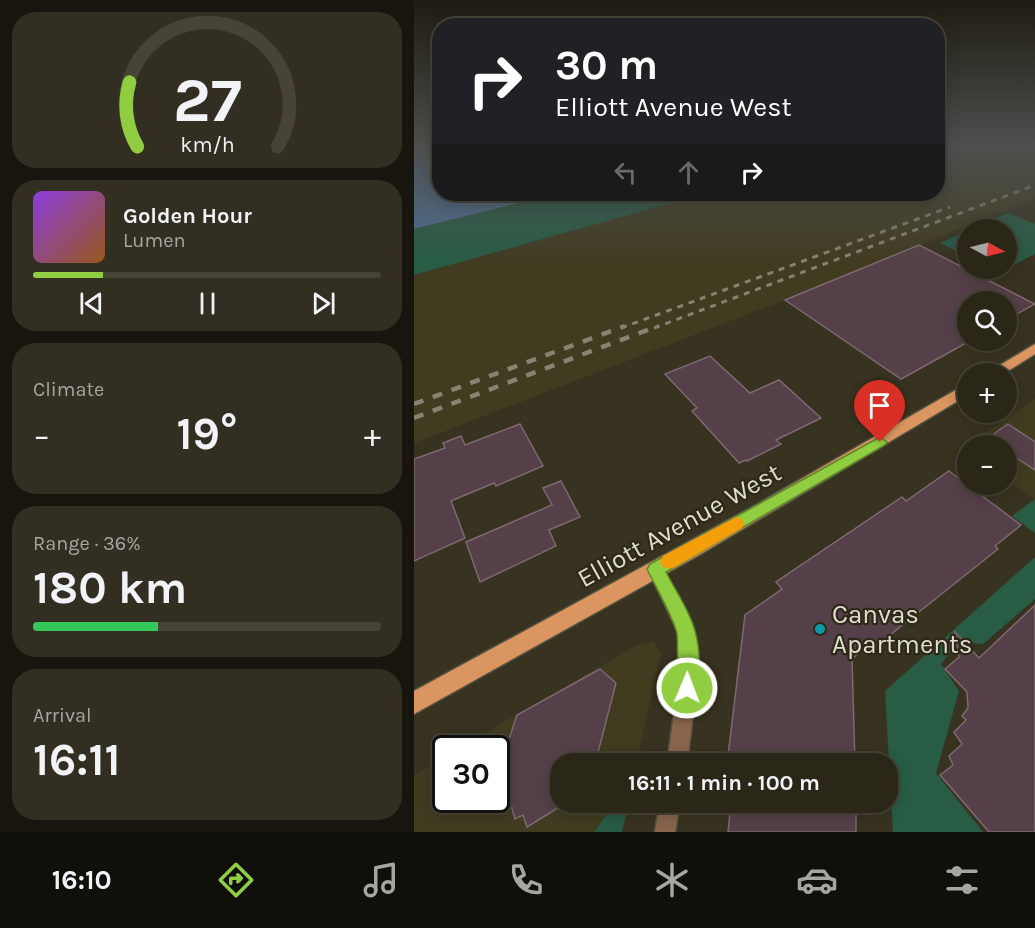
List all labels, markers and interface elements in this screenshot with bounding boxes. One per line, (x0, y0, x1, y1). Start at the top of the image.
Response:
text: 30 m (555, 40, 658, 90)
icon: right (456, 42, 534, 120)
text: 27 (173, 64, 241, 137)
text: Elliott Avenue West (555, 91, 792, 123)
text: km/h (180, 132, 234, 157)
icon: left (609, 156, 642, 189)
icon: ahead (672, 156, 705, 189)
icon: right (735, 156, 768, 189)
text: Golden Hour (123, 203, 252, 229)
north arrow (957, 219, 1017, 279)
map controls (957, 219, 1017, 495)
text: Lumen (123, 229, 186, 252)
icon: previous (75, 287, 108, 320)
icon: pause (191, 287, 224, 320)
icon: next (307, 287, 340, 320)
button: search (957, 291, 1017, 351)
button: + (957, 363, 1017, 423)
text: Climate (33, 378, 104, 401)
pin (854, 380, 905, 442)
icon: arrive (863, 389, 896, 422)
text: 19° (177, 408, 237, 460)
text: − (33, 416, 50, 454)
text: + (364, 416, 381, 454)
button: − (957, 435, 1017, 495)
street label: Elliott Avenue West (572, 457, 787, 594)
text: Range · 36% (33, 532, 141, 555)
text: 180 km (33, 562, 187, 614)
place label: Canvas Apartments (832, 599, 972, 660)
marker: Canvas Apartments (813, 622, 827, 636)
position arrow (655, 656, 719, 720)
text: Arrival (33, 704, 92, 727)
text: 16:11 (33, 734, 121, 786)
speed limit sign: 30 (432, 735, 510, 813)
text: 16:11 · 1 min · 100 m (628, 770, 820, 796)
icon: directions (215, 859, 257, 901)
icon: music (360, 859, 402, 901)
icon: phone (505, 859, 547, 901)
icon: climate (651, 859, 693, 901)
icon: car (796, 859, 838, 901)
icon: filters (941, 859, 983, 901)
text: 16:10 (52, 864, 112, 896)

